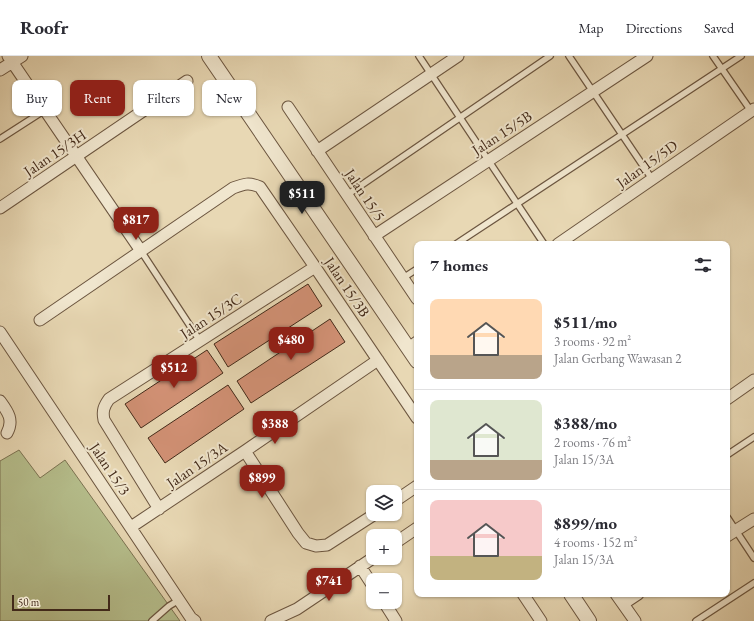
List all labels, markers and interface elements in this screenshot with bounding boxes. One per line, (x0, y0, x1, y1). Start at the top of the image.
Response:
text: Roofr (20, 15, 68, 40)
text: Map (578, 19, 604, 37)
text: Directions (626, 19, 682, 37)
text: Saved (704, 19, 734, 37)
chip: Buy (12, 80, 62, 116)
chip: Rent (70, 80, 125, 116)
chip: Filters (133, 80, 194, 116)
chip: New (202, 80, 256, 116)
street label: Jalan 15/5B (466, 106, 536, 160)
street label: Jalan 15/3H (18, 125, 90, 182)
street label: Jalan 15/5D (611, 136, 681, 193)
street label: Jalan 15/5 (340, 163, 390, 225)
pin: $511 (278, 181, 326, 215)
text: $511 (289, 185, 315, 202)
pin: $817 (112, 207, 160, 241)
text: $817 (123, 211, 149, 228)
street label: Jalan 15/3B (319, 252, 374, 320)
text: 7 homes (430, 254, 488, 276)
icon: filters (692, 254, 714, 276)
street label: Jalan 15/3C (175, 289, 245, 344)
text: $511/mo (554, 311, 617, 333)
icon: home (462, 315, 510, 363)
pin: $480 (267, 327, 315, 361)
text: $480 (278, 331, 304, 348)
text: 3 rooms · 92 m² (554, 333, 631, 350)
text: Jalan Gerbang Wawasan 2 (554, 350, 682, 367)
pin: $512 (150, 355, 198, 389)
text: $512 (161, 359, 187, 376)
pin: $388 (251, 411, 299, 445)
text: $388/mo (554, 412, 617, 434)
text: $388 (262, 415, 288, 432)
icon: home (462, 416, 510, 464)
text: 2 rooms · 76 m² (554, 434, 631, 451)
street label: Jalan 15/3 (85, 437, 135, 499)
street label: Jalan 15/3A (161, 437, 231, 493)
text: Jalan 15/3A (554, 451, 614, 468)
pin: $899 (238, 465, 286, 499)
text: $899 (249, 469, 275, 486)
map controls (366, 485, 402, 609)
button: layers (366, 485, 402, 521)
text: $899/mo (554, 512, 617, 534)
icon: home (462, 516, 510, 564)
button: + (366, 529, 402, 565)
text: 4 rooms · 152 m² (554, 534, 638, 551)
text: Jalan 15/3A (554, 551, 614, 568)
pin: $741 (305, 568, 353, 602)
text: $741 (316, 572, 342, 589)
button: − (366, 573, 402, 609)
scale bar (12, 593, 110, 612)
text: 50 m (18, 595, 39, 609)

